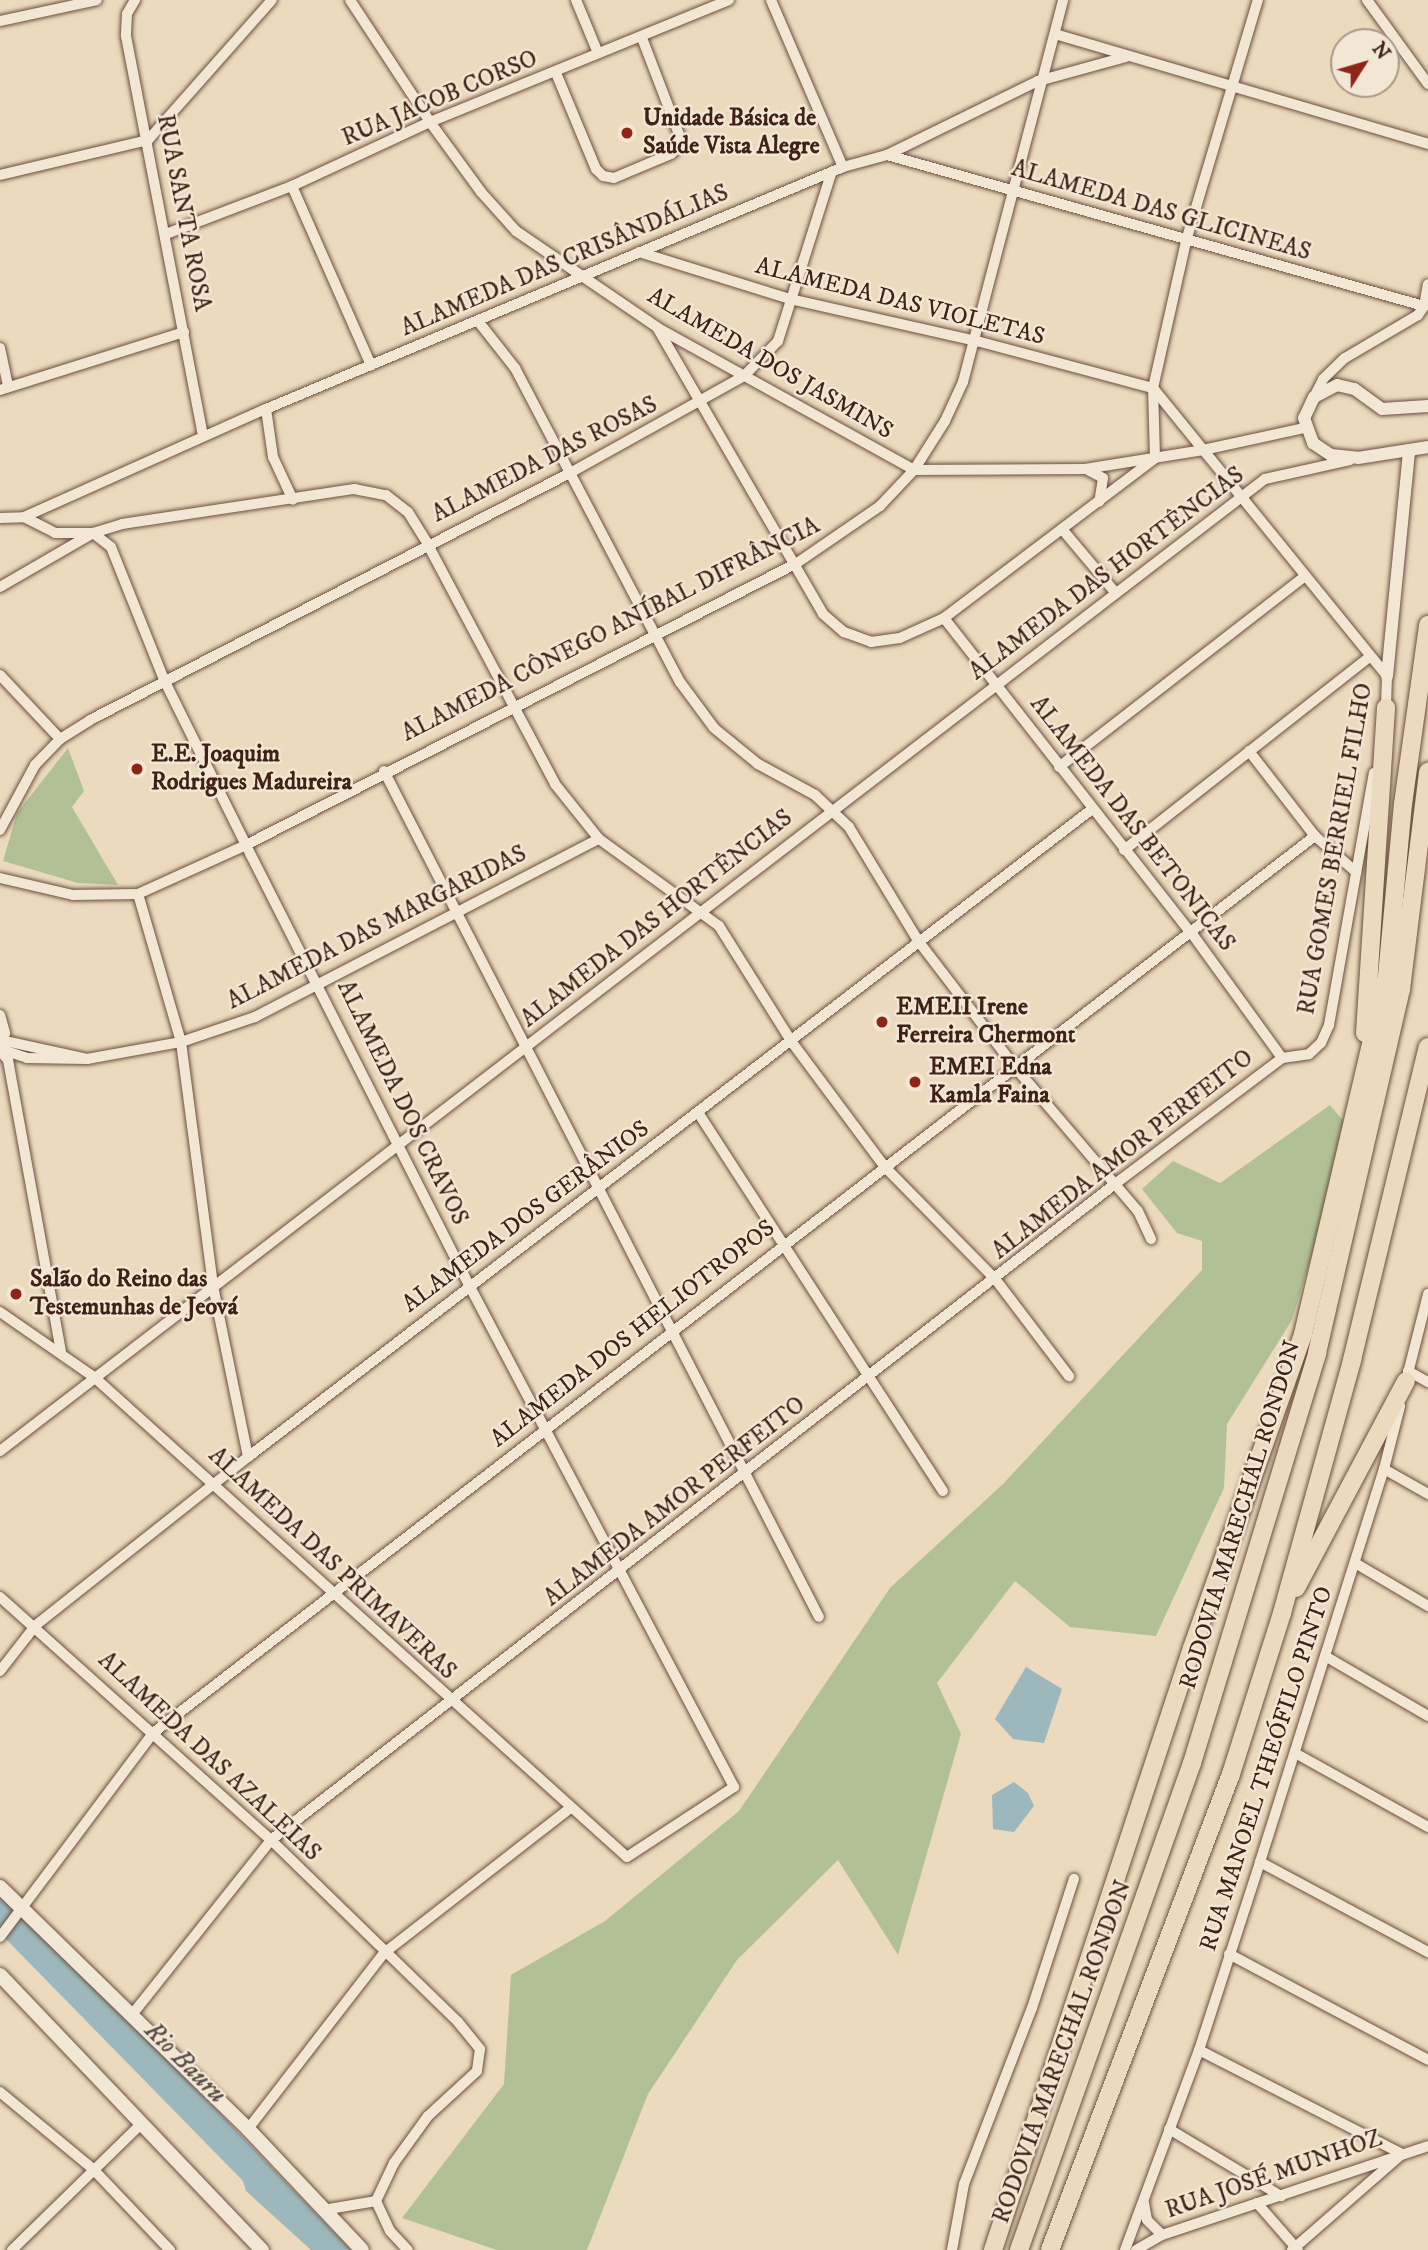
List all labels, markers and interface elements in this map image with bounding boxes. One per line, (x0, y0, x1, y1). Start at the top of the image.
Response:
north arrow (1330, 28, 1400, 98)
text: N (1367, 38, 1394, 64)
street label: RUA JACOB CORSO (338, 45, 542, 153)
place label: Unidade Básica de Saúde Vista Alegre (643, 105, 820, 161)
street label: RUA SANTA ROSA (150, 112, 216, 314)
marker: Unidade Básica de Saúde Vista Alegre (617, 123, 637, 143)
street label: ALAMEDA DAS GLICINEAS (1008, 154, 1314, 268)
street label: ALAMEDA DAS CRISÂNDÁLIAS (397, 179, 733, 343)
street label: ALAMEDA DAS VIOLETAS (752, 252, 1048, 352)
street label: ALAMEDA DOS JASMINS (642, 282, 898, 446)
street label: ALAMEDA DAS ROSAS (427, 391, 663, 529)
street label: ALAMEDA DAS HORTÊNCIAS (964, 461, 1250, 687)
street label: ALAMEDA CÔNEGO ANÍBAL DIFRÂNCIA (397, 512, 825, 748)
street label: RUA GOMES BERRIEL FILHO (1293, 681, 1379, 1017)
street label: ALAMEDA DAS BETONICAS (1023, 691, 1241, 957)
place label: E.E. Joaquim Rodrigues Madureira (151, 741, 352, 797)
marker: E.E. Joaquim Rodrigues Madureira (129, 761, 145, 777)
street label: ALAMEDA DAS HORTÊNCIAS (515, 804, 799, 1034)
street label: ALAMEDA DAS MARGARIDAS (222, 840, 532, 1016)
street label: ALAMEDA DOS CRAVOS (330, 976, 474, 1230)
place label: EMEII Irene Ferreira Chermont (896, 994, 1075, 1050)
marker: EMEII Irene Ferreira Chermont (874, 1014, 890, 1030)
street label: ALAMEDA AMOR PERFEITO (987, 1044, 1259, 1266)
place label: EMEI Edna Kamla Faina (929, 1054, 1052, 1110)
marker: EMEI Edna Kamla Faina (907, 1074, 923, 1090)
street label: ALAMEDA DOS GERÂNIOS (397, 1115, 655, 1319)
street label: ALAMEDA DOS HELIOTROPOS (485, 1214, 781, 1454)
place label: Salão do Reino das Testemunhas de Jeová (30, 1266, 238, 1322)
marker: Salão do Reino das Testemunhas de Jeová (8, 1286, 24, 1302)
street label: RODOVIA MARECHAL RONDON (1174, 1337, 1308, 1693)
street label: ALAMEDA AMOR PERFEITO (539, 1391, 811, 1613)
street label: ALAMEDA DAS PRIMAVERAS (202, 1442, 462, 1686)
street label: RUA MANOEL THEÓFILO PINTO (1194, 1583, 1340, 1955)
street label: ALAMEDA DAS AZALEIAS (92, 1646, 326, 1868)
street label: RODOVIA MARECHAL RONDON (987, 1876, 1139, 2228)
water label: Rio Bauru (137, 2015, 233, 2111)
street label: RUA JOSÉ MUNHOZ (1162, 2124, 1386, 2226)

